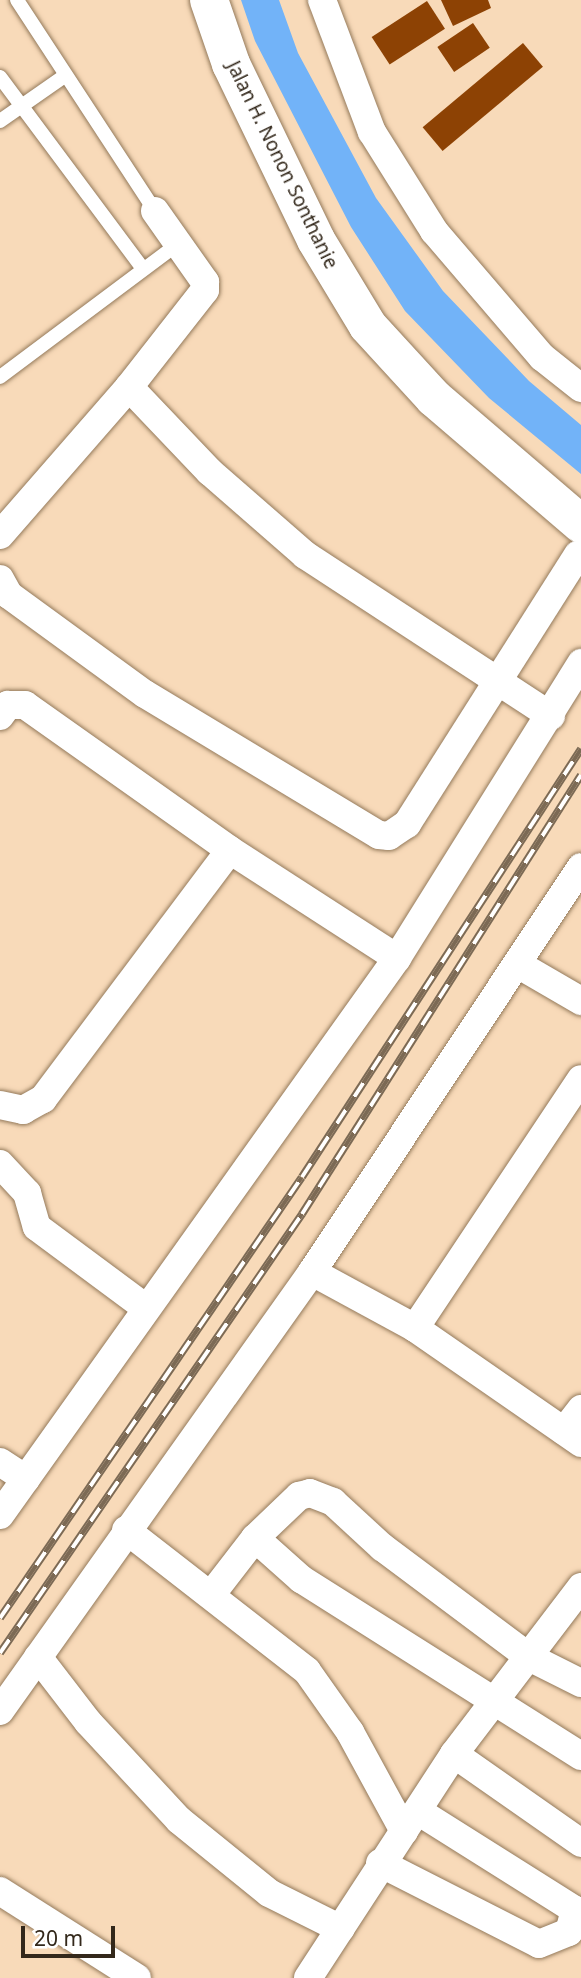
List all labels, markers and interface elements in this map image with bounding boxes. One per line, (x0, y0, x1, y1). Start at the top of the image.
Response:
street label: Jalan H. Nonon Sonthanie (222, 57, 342, 273)
scale bar (24, 1912, 119, 1956)
text: 20 m (34, 1924, 83, 1952)

